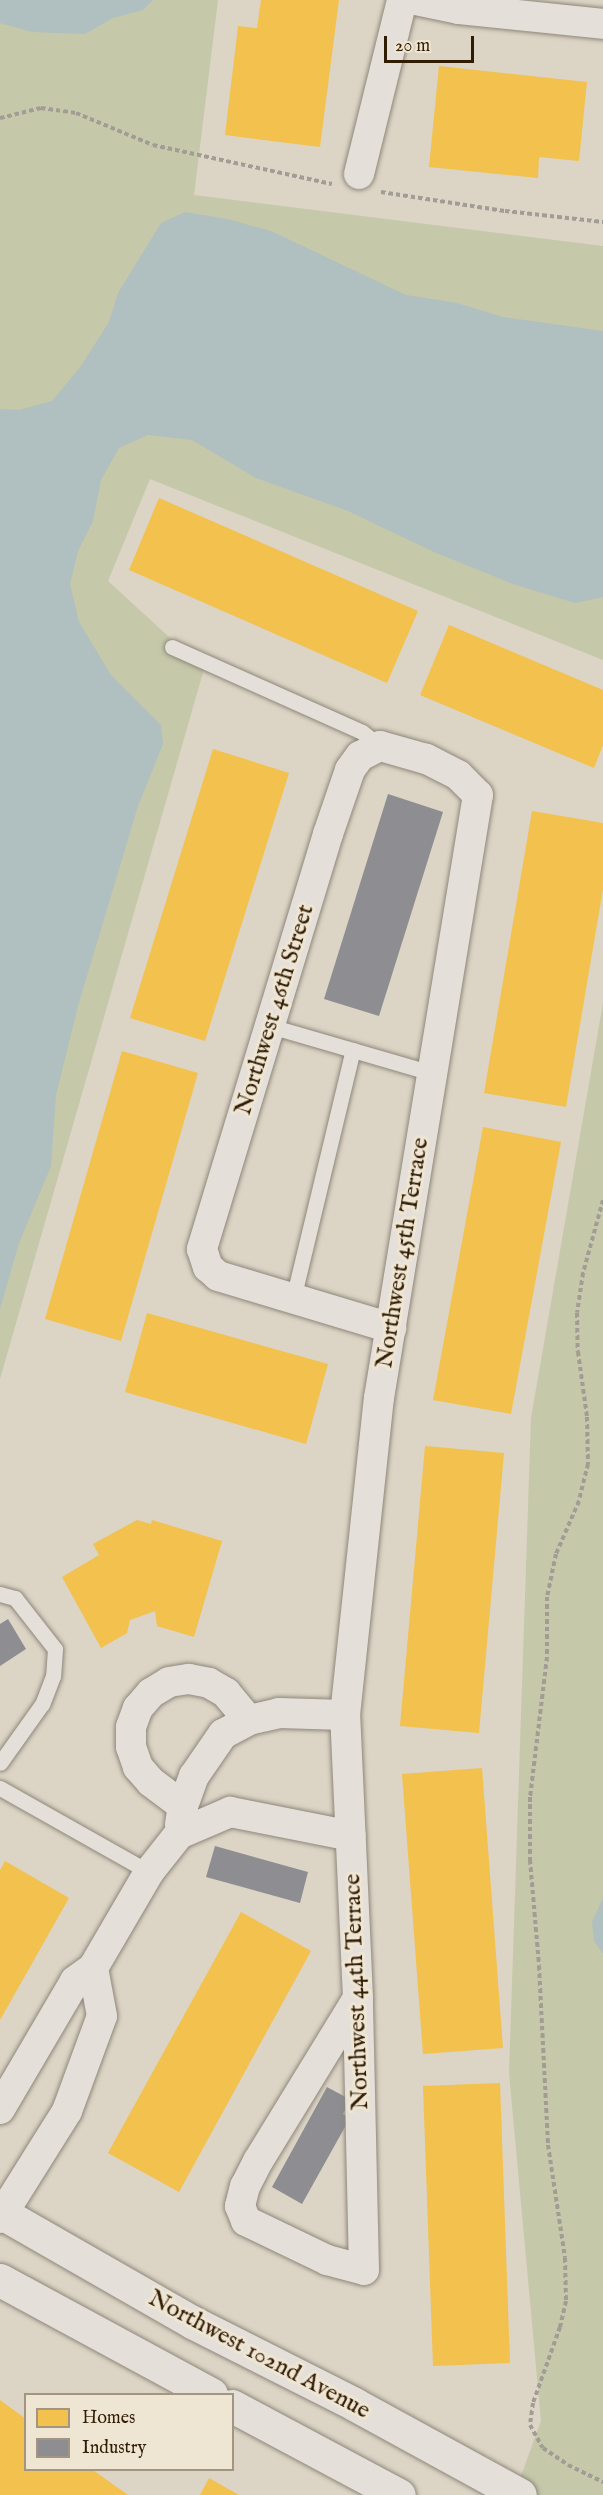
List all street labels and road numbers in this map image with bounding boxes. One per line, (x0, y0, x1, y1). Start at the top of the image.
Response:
street label: Northwest 46th Street (229, 901, 321, 1119)
street label: Northwest 45th Terrace (371, 1136, 435, 1370)
street label: Northwest 44th Terrace (338, 1873, 376, 2111)
street label: Northwest 102nd Avenue (143, 2284, 375, 2426)

